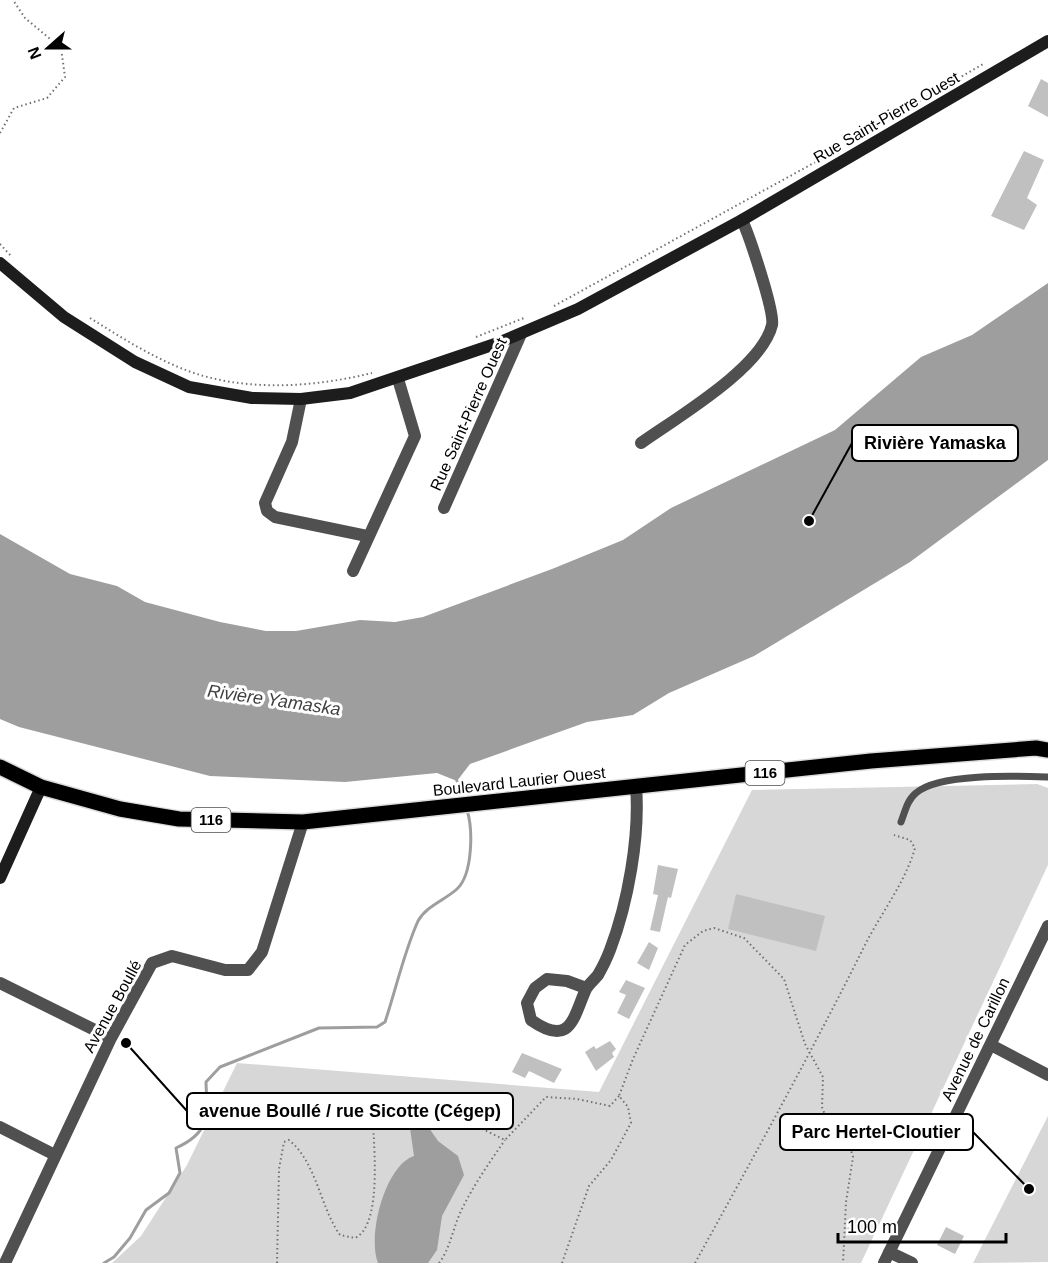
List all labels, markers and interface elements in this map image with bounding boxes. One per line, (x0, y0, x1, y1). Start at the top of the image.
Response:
north arrow (18, 18, 78, 78)
text: N (24, 45, 44, 62)
street label: Rue Saint-Pierre Ouest (810, 68, 963, 166)
street label: Rue Saint-Pierre Ouest (427, 335, 510, 493)
callout: Rivière Yamaska (852, 425, 1018, 461)
text: Rivière Yamaska (864, 433, 1007, 453)
water label: Rivière Yamaska (206, 681, 342, 719)
road number: 116 (746, 761, 784, 785)
street label: Boulevard Laurier Ouest (432, 764, 607, 799)
road number: 116 (192, 808, 230, 832)
street label: Avenue Boullé (80, 957, 145, 1055)
street label: Avenue de Carillon (938, 975, 1013, 1104)
callout: avenue Boullé / rue Sicotte (Cégep) (187, 1093, 513, 1129)
text: avenue Boullé / rue Sicotte (Cégep) (199, 1101, 501, 1121)
callout: Parc Hertel-Cloutier (780, 1114, 973, 1150)
text: Parc Hertel-Cloutier (791, 1122, 961, 1142)
scale bar (838, 1206, 1006, 1244)
text: 100 m (847, 1217, 897, 1237)

